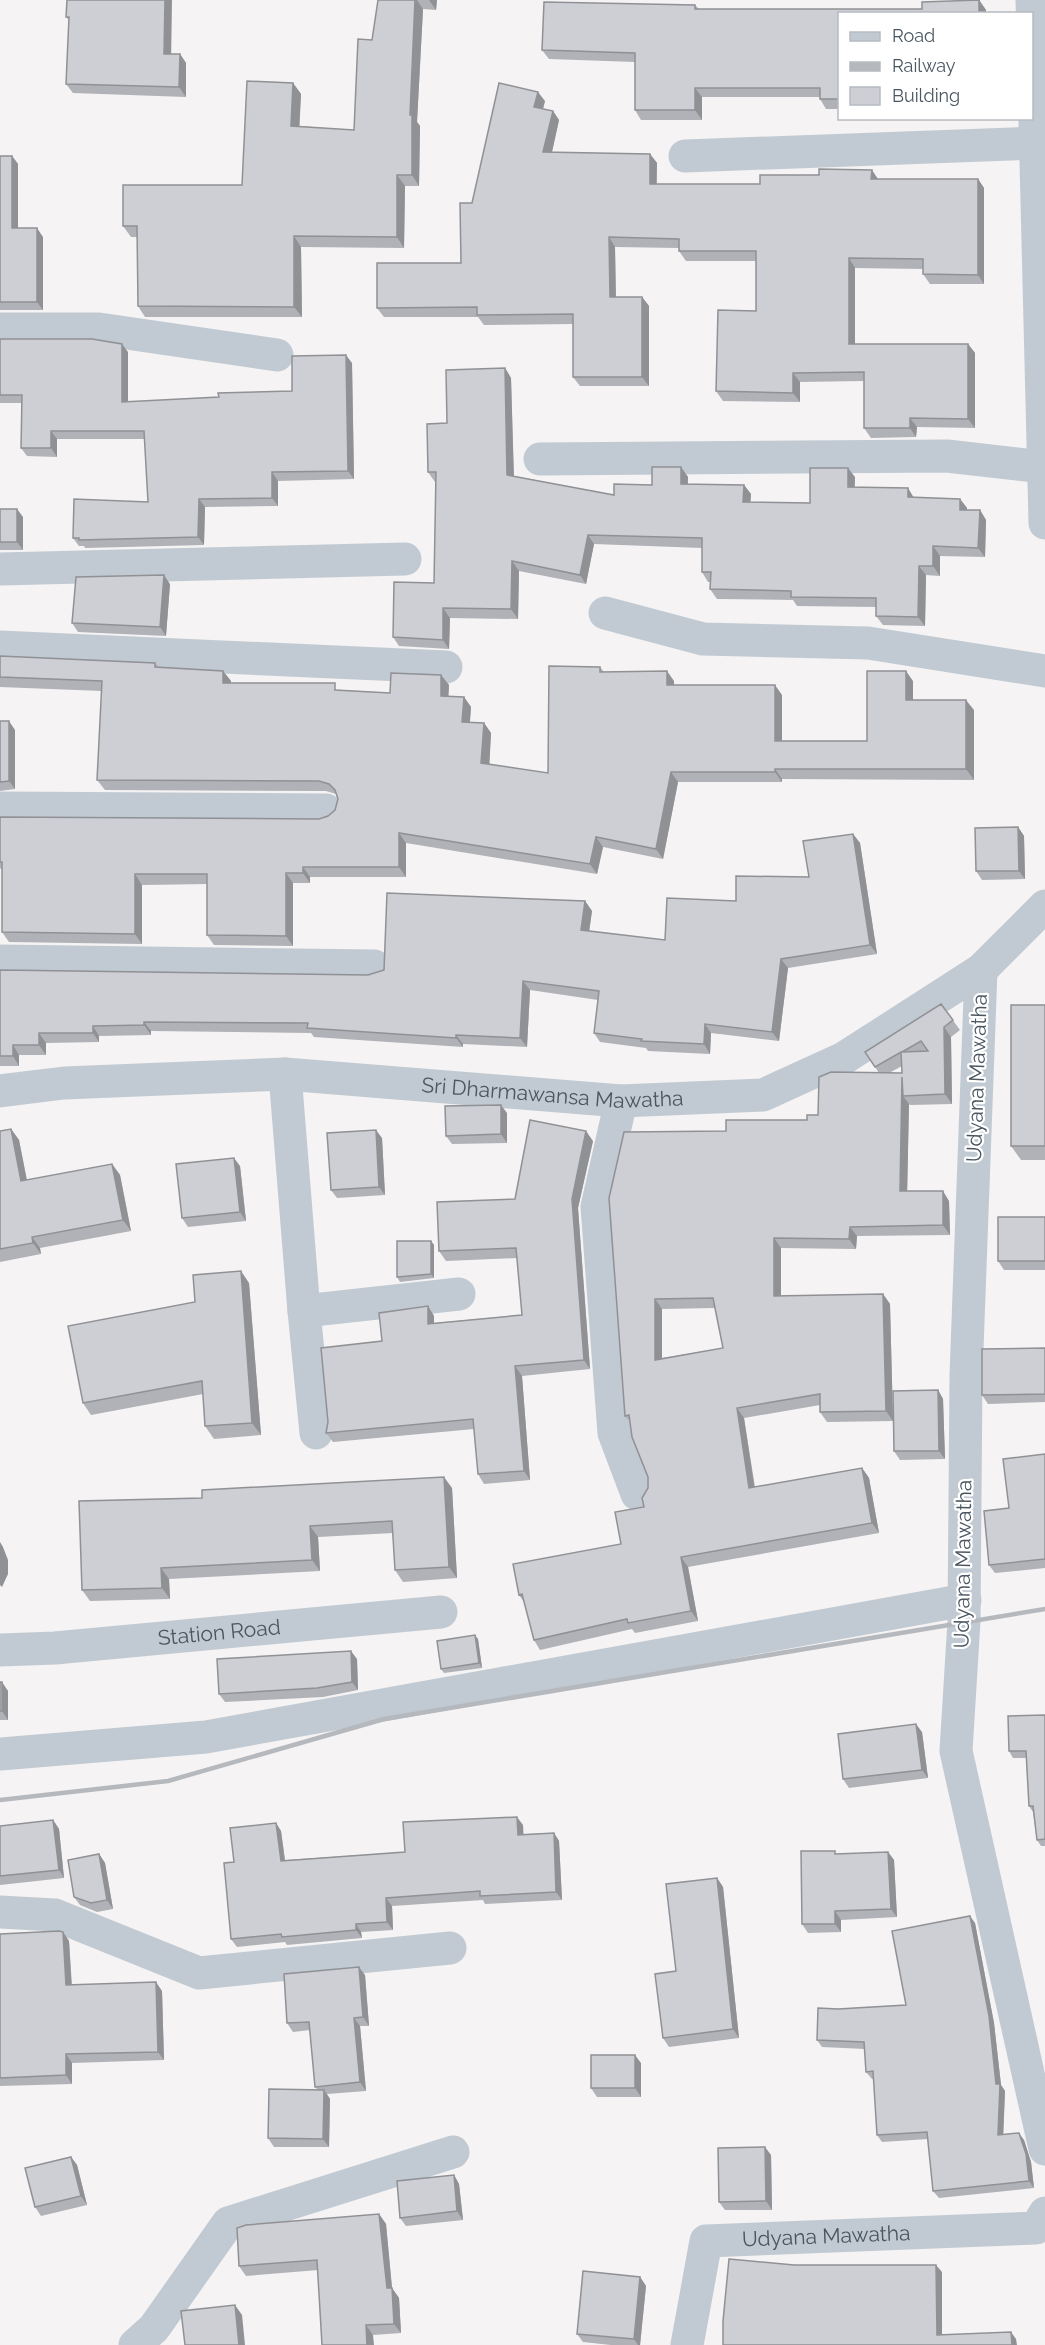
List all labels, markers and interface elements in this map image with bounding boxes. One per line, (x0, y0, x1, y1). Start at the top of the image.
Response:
legend (838, 12, 1033, 120)
text: Road (892, 25, 935, 46)
text: Railway (892, 55, 956, 76)
text: Building (892, 85, 960, 106)
street label: Udyana Mawatha (961, 993, 992, 1163)
street label: Sri Dharmawansa Mawatha (421, 1072, 684, 1113)
street label: Udyana Mawatha (949, 1479, 976, 1649)
street label: Station Road (157, 1614, 282, 1650)
street label: Udyana Mawatha (741, 2220, 911, 2252)

